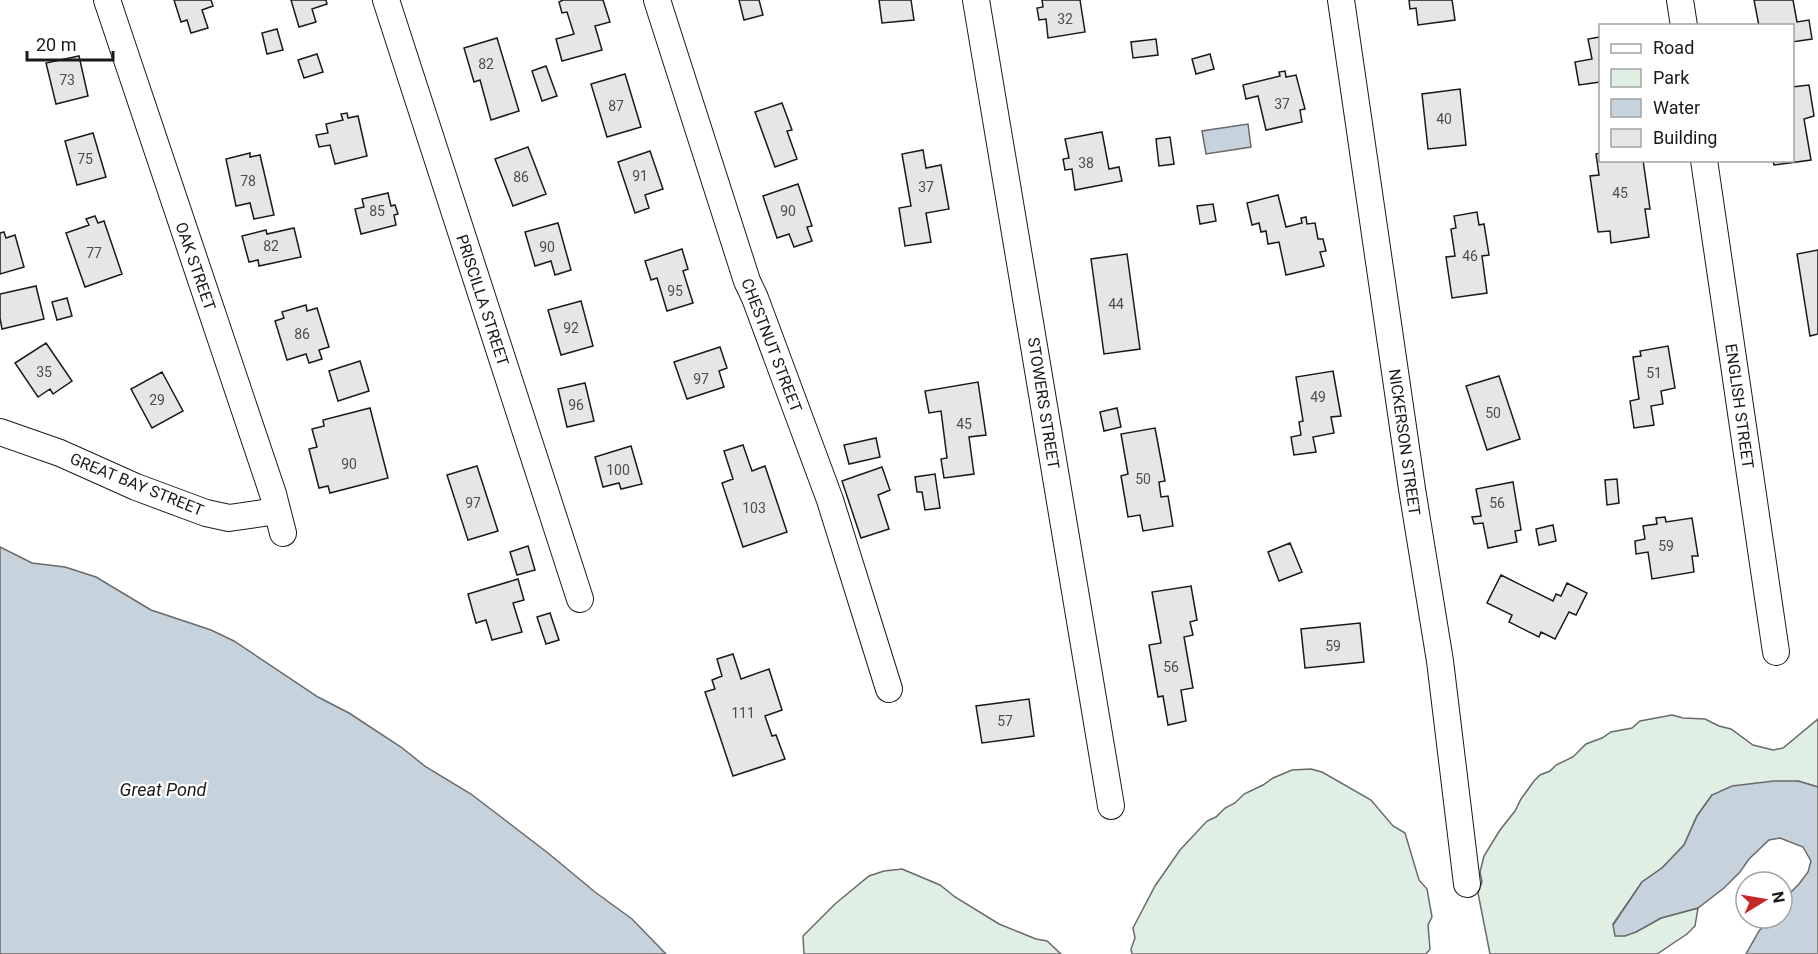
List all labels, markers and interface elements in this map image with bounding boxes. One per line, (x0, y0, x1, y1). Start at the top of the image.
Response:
house number: 32 (1057, 11, 1073, 27)
scale bar (27, 24, 112, 62)
legend (1599, 24, 1794, 162)
text: 20 m (36, 34, 76, 55)
text: Road (1653, 37, 1694, 58)
house number: 82 (478, 56, 494, 72)
text: Park (1653, 67, 1690, 88)
house number: 73 (59, 72, 75, 88)
house number: 37 (1274, 96, 1290, 112)
text: Water (1653, 97, 1700, 118)
house number: 87 (608, 98, 624, 114)
house number: 40 (1436, 111, 1452, 127)
text: Building (1653, 127, 1717, 148)
house number: 75 (77, 151, 93, 167)
house number: 38 (1078, 155, 1094, 171)
house number: 91 (632, 168, 648, 184)
house number: 86 (513, 169, 529, 185)
house number: 78 (240, 173, 256, 189)
house number: 37 (918, 179, 934, 195)
house number: 45 (1612, 185, 1628, 201)
house number: 85 (369, 203, 385, 219)
house number: 90 (780, 203, 796, 219)
street label: OAK STREET (172, 220, 220, 313)
street label: PRISCILLA STREET (452, 232, 513, 369)
house number: 82 (263, 238, 279, 254)
house number: 90 (539, 239, 555, 255)
house number: 77 (86, 245, 102, 261)
house number: 46 (1462, 248, 1478, 264)
street label: CHESTNUT STREET (737, 276, 806, 415)
house number: 95 (667, 283, 683, 299)
house number: 44 (1108, 296, 1124, 312)
house number: 92 (563, 320, 579, 336)
house number: 86 (294, 326, 310, 342)
street label: STOWERS STREET (1024, 336, 1063, 471)
street label: ENGLISH STREET (1721, 342, 1758, 470)
house number: 35 (36, 364, 52, 380)
house number: 51 (1646, 365, 1662, 381)
street label: NICKERSON STREET (1385, 368, 1424, 517)
house number: 97 (693, 371, 709, 387)
house number: 49 (1310, 389, 1326, 405)
house number: 29 (149, 392, 165, 408)
house number: 96 (568, 397, 584, 413)
house number: 50 (1485, 405, 1501, 421)
house number: 45 (956, 416, 972, 432)
street label: GREAT BAY STREET (67, 449, 207, 520)
house number: 90 (341, 456, 357, 472)
house number: 100 (606, 462, 630, 478)
house number: 50 (1135, 471, 1151, 487)
house number: 97 (465, 495, 481, 511)
house number: 56 (1489, 495, 1505, 511)
house number: 103 (742, 500, 766, 516)
house number: 59 (1658, 538, 1674, 554)
house number: 59 (1325, 638, 1341, 654)
house number: 56 (1163, 659, 1179, 675)
house number: 111 (731, 705, 755, 721)
house number: 57 (997, 713, 1013, 729)
water label: Great Pond (120, 779, 208, 800)
north arrow (1734, 870, 1794, 930)
text: N (1768, 890, 1789, 905)

